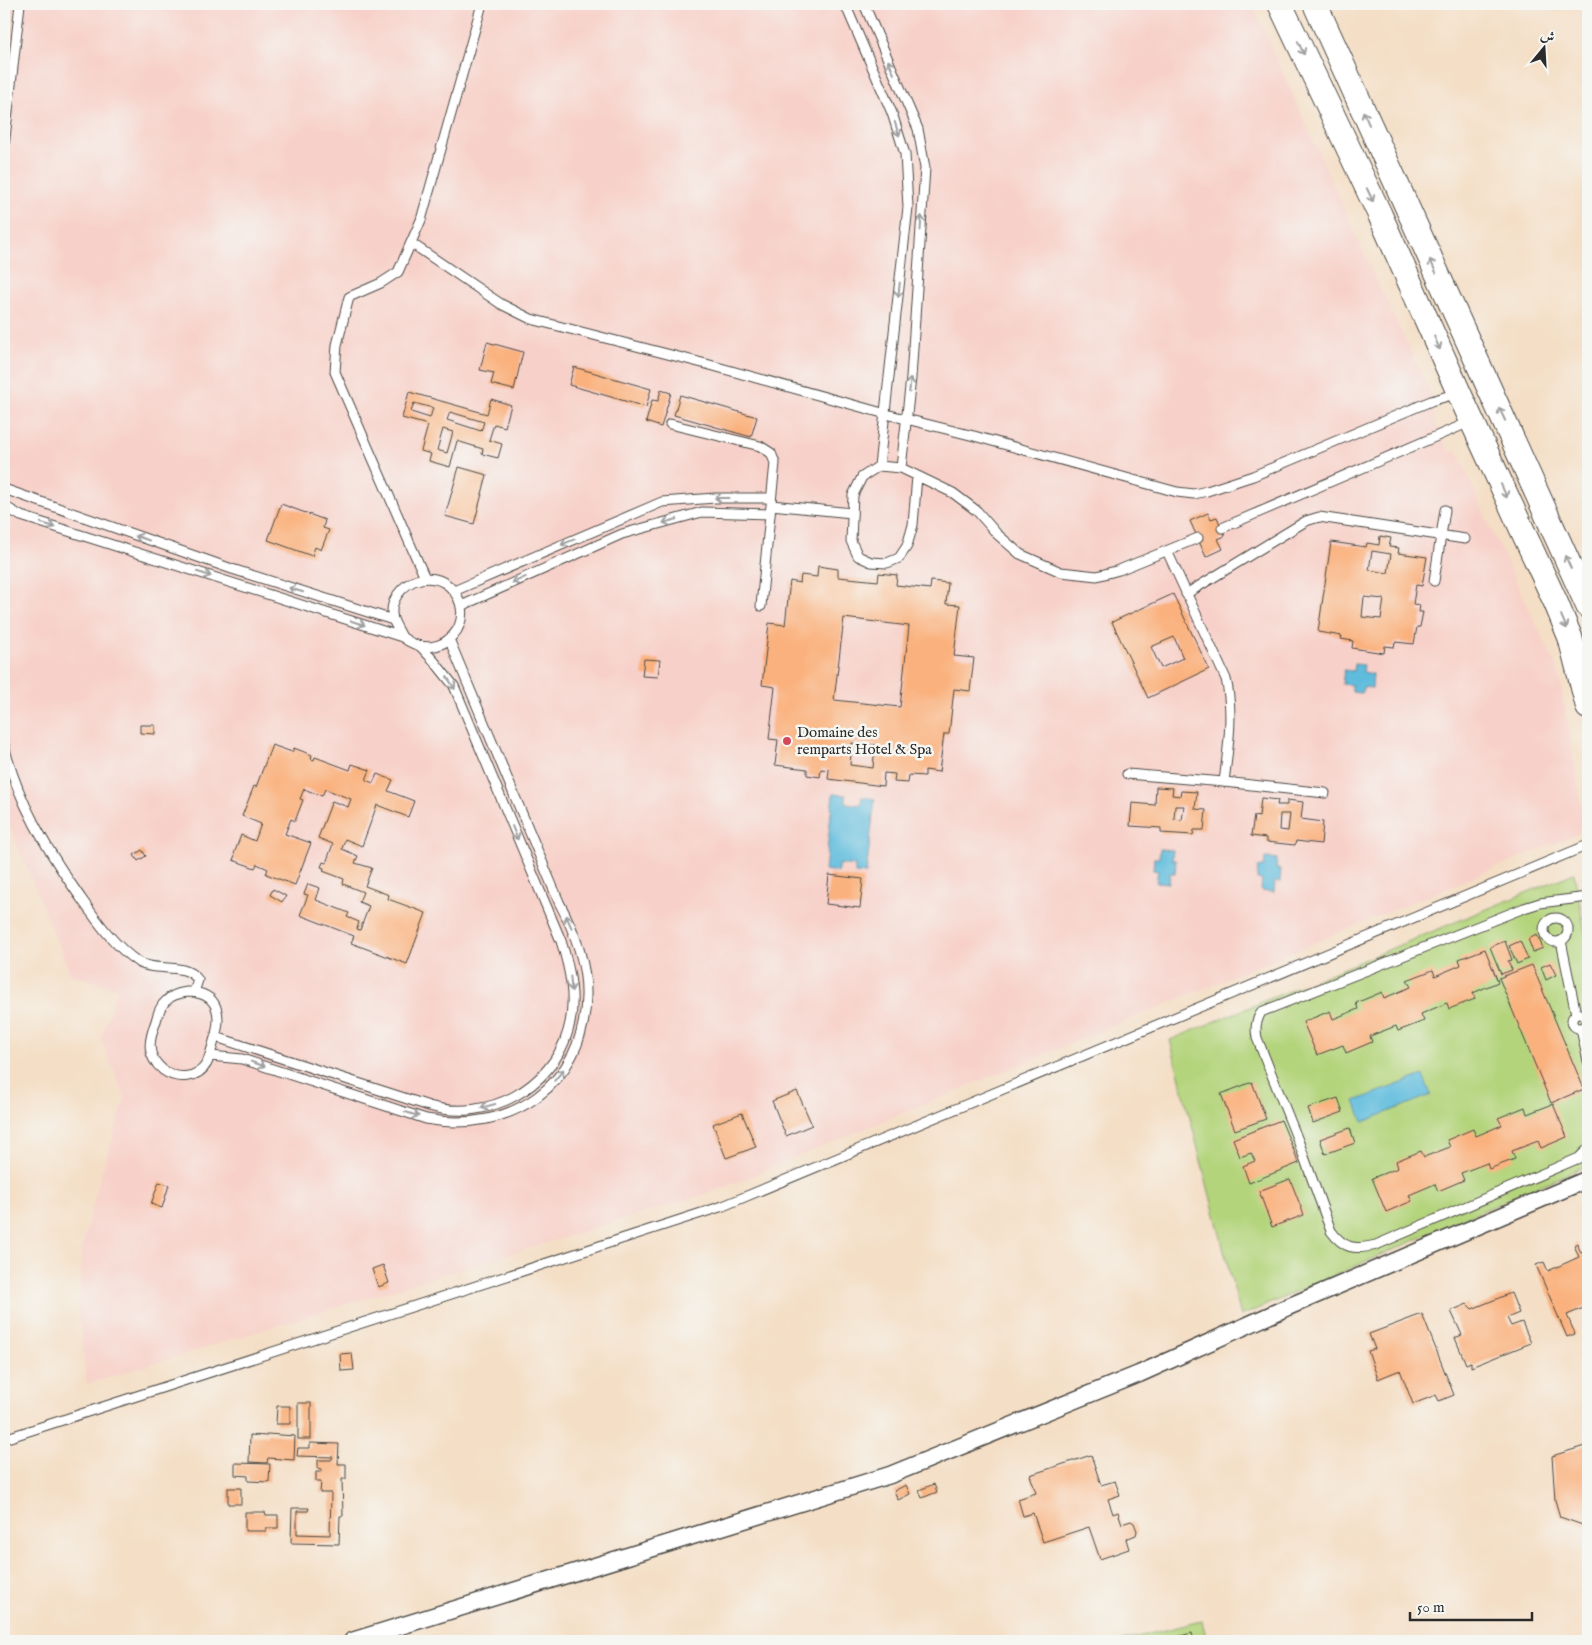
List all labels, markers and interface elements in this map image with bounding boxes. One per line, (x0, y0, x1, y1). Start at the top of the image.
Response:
north arrow (1520, 22, 1570, 72)
text: ش (1538, 26, 1557, 47)
one-way arrow (1297, 40, 1306, 55)
one-way arrow (886, 60, 895, 75)
one-way arrow (1361, 111, 1371, 126)
one-way arrow (893, 121, 902, 137)
one-way arrow (1366, 187, 1375, 202)
one-way arrow (916, 215, 926, 231)
one-way arrow (1428, 259, 1438, 274)
one-way arrow (895, 282, 904, 298)
one-way arrow (1432, 335, 1442, 350)
one-way arrow (905, 377, 915, 393)
one-way arrow (1496, 407, 1506, 422)
one-way arrow (1500, 483, 1509, 498)
one-way arrow (714, 493, 730, 503)
one-way arrow (663, 517, 679, 526)
one-way arrow (40, 521, 56, 530)
one-way arrow (135, 533, 151, 542)
one-way arrow (561, 537, 576, 547)
one-way arrow (1563, 555, 1572, 570)
one-way arrow (195, 569, 211, 579)
one-way arrow (512, 576, 527, 585)
one-way arrow (289, 584, 305, 594)
one-way arrow (1560, 614, 1569, 629)
one-way arrow (350, 618, 366, 628)
one-way arrow (447, 676, 457, 690)
place label: Domaine des remparts Hotel & Spa (797, 723, 932, 759)
marker: Domaine des remparts Hotel & Spa (781, 735, 793, 747)
one-way arrow (510, 825, 520, 840)
one-way arrow (563, 915, 573, 930)
one-way arrow (566, 976, 576, 992)
one-way arrow (249, 1060, 265, 1070)
one-way arrow (553, 1069, 564, 1082)
one-way arrow (480, 1102, 496, 1111)
one-way arrow (404, 1110, 420, 1120)
scale bar (1410, 1590, 1532, 1622)
text: 50 m (1417, 1598, 1445, 1617)

